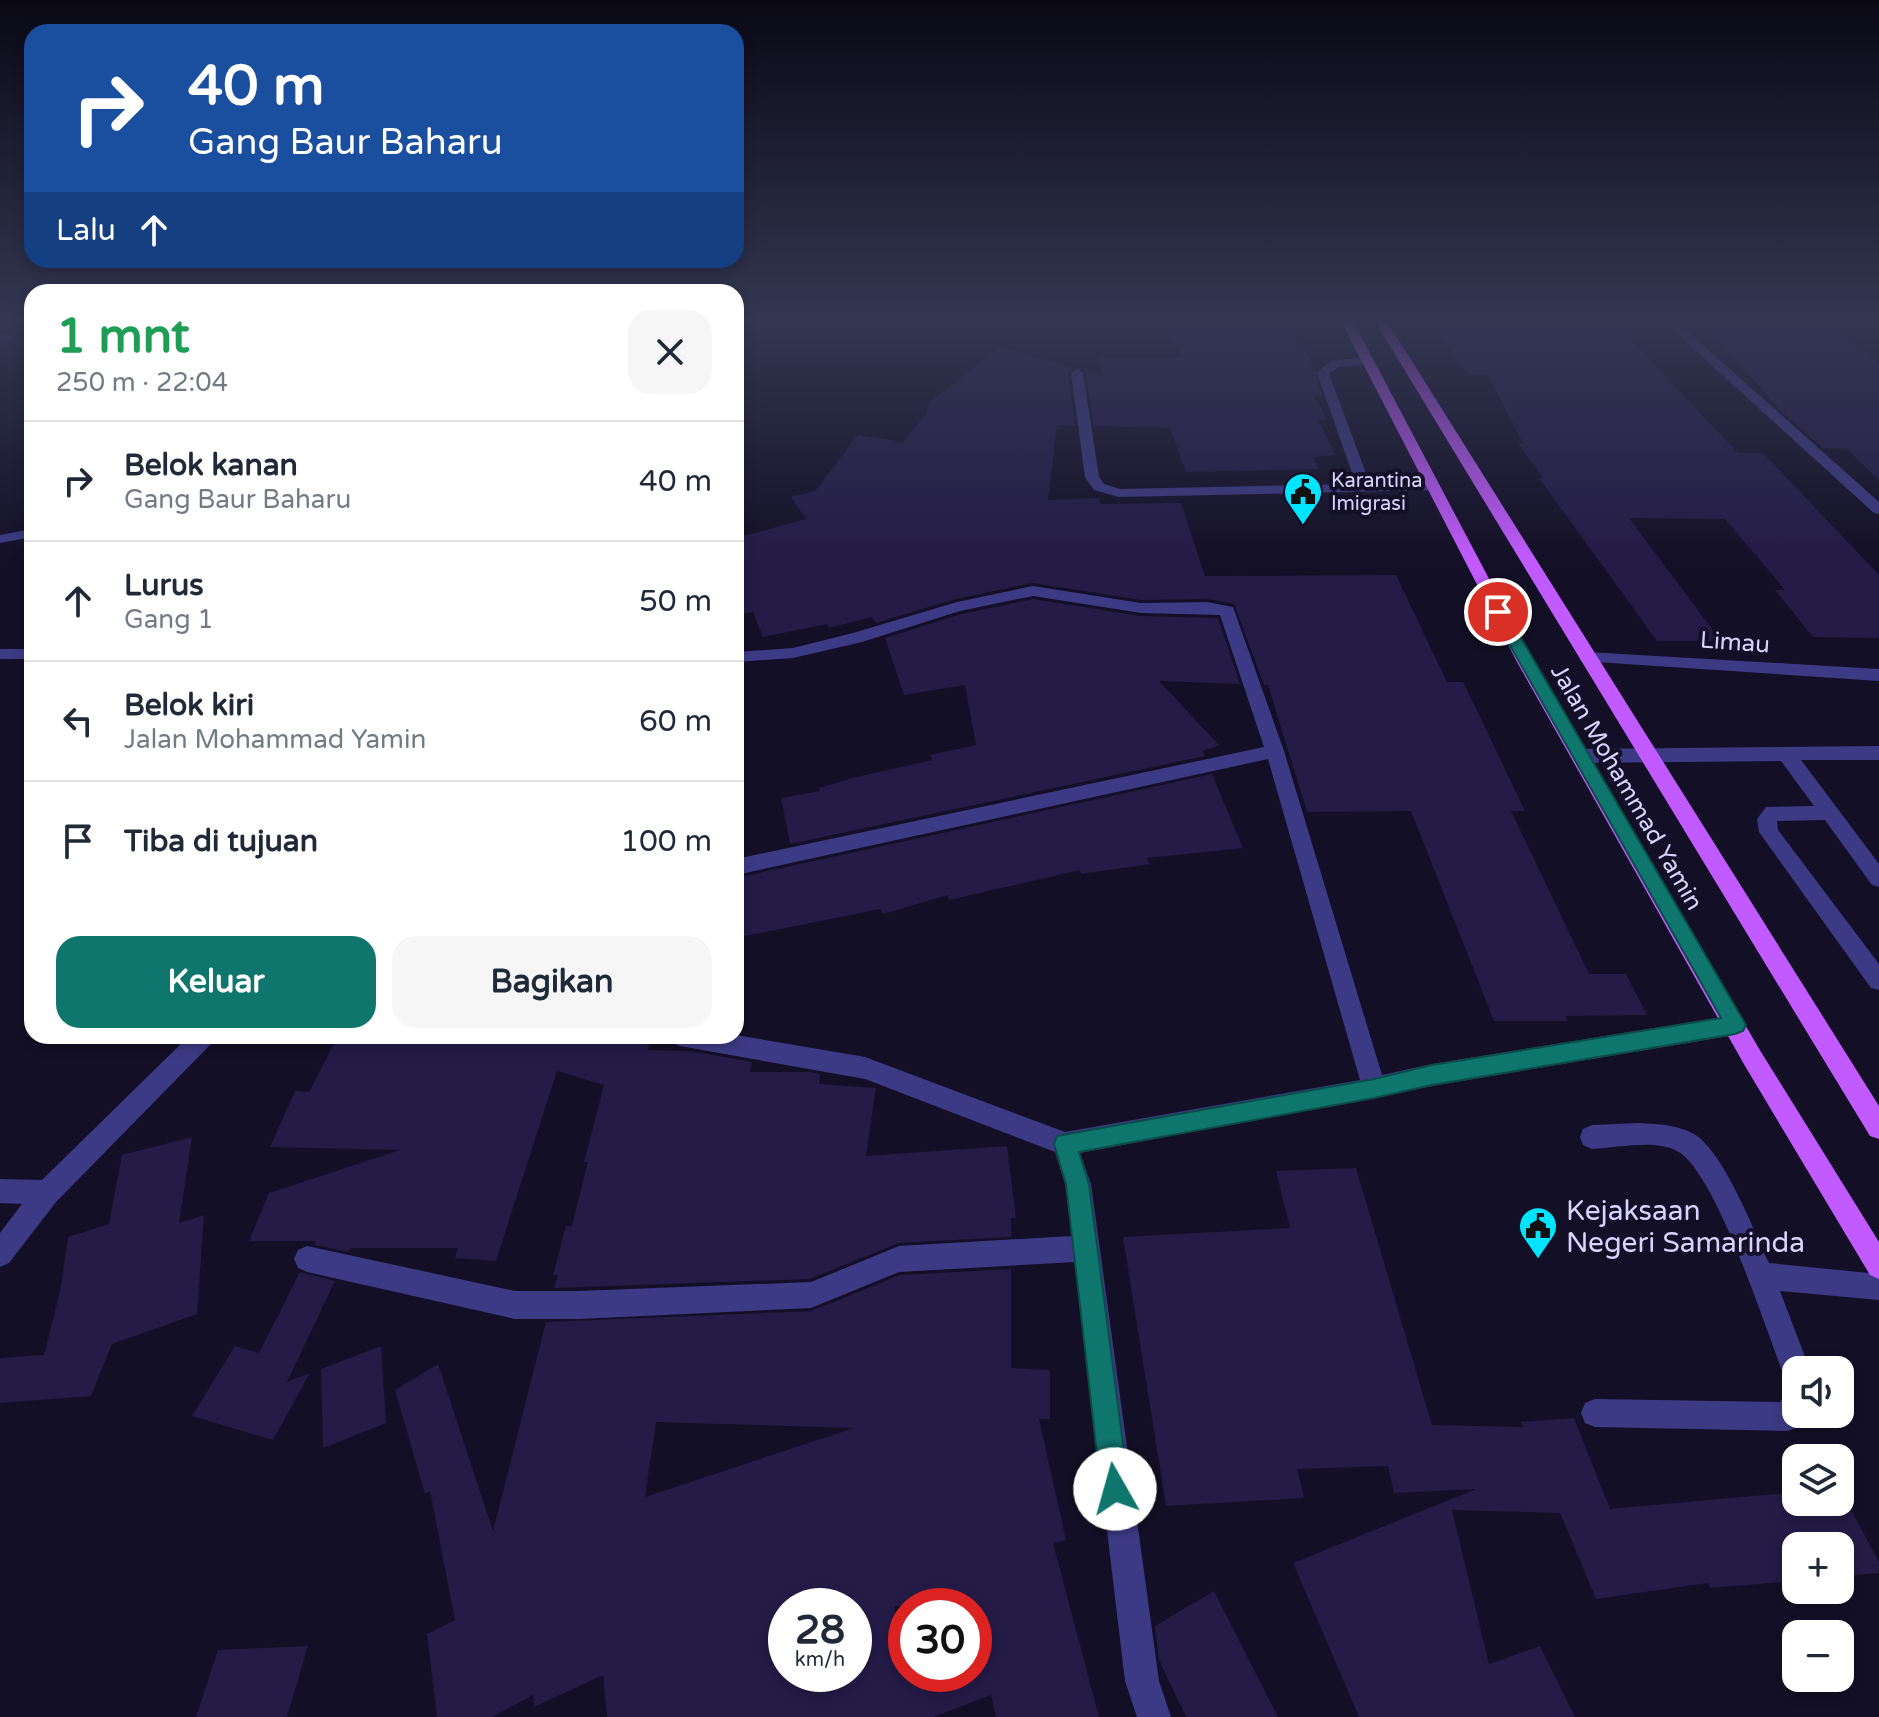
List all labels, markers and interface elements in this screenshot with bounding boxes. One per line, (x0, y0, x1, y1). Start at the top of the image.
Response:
text: 40 m (188, 53, 324, 120)
icon: right (56, 56, 160, 160)
text: Gang Baur Baharu (188, 121, 503, 164)
icon: ahead (132, 208, 176, 252)
text: Lalu (56, 212, 116, 249)
text: 1 mnt (56, 308, 190, 366)
button: close (628, 310, 712, 394)
text: 250 m · 22:04 (56, 367, 228, 398)
text: Belok kanan (124, 447, 298, 484)
icon: right (56, 459, 100, 503)
text: 40 m (639, 463, 712, 500)
place label: Karantina Imigrasi (1331, 469, 1423, 516)
public building icon: Karantina Imigrasi (1282, 471, 1324, 526)
text: Gang Baur Baharu (124, 484, 351, 515)
text: Lurus (124, 567, 204, 604)
pin (1464, 578, 1532, 646)
icon: ahead (56, 579, 100, 623)
text: 50 m (639, 583, 712, 620)
icon: arrive (1476, 590, 1520, 634)
text: Gang 1 (124, 604, 214, 635)
street label: Limau (1699, 626, 1771, 659)
street label: Jalan Mohammad Yamin (1544, 659, 1709, 915)
text: Belok kiri (124, 687, 254, 724)
icon: left (56, 699, 100, 743)
text: 60 m (639, 703, 712, 740)
text: Jalan Mohammad Yamin (124, 724, 426, 755)
icon: arrive (56, 819, 100, 863)
text: Tiba di tujuan (124, 823, 318, 860)
text: 100 m (620, 823, 712, 860)
button: Keluar (56, 936, 376, 1028)
button: Bagikan (392, 936, 712, 1028)
place label: Kejaksaan Negeri Samarinda (1566, 1194, 1805, 1260)
public building icon: Kejaksaan Negeri Samarinda (1517, 1205, 1559, 1260)
map controls (1782, 1356, 1854, 1692)
button: sound (1782, 1356, 1854, 1428)
button: layers (1782, 1444, 1854, 1516)
position arrow (1073, 1447, 1157, 1531)
button: + (1782, 1532, 1854, 1604)
speed limit sign: 30 (888, 1588, 992, 1692)
text: 28 (795, 1606, 845, 1654)
button: − (1782, 1620, 1854, 1692)
text: km/h (795, 1648, 845, 1672)

